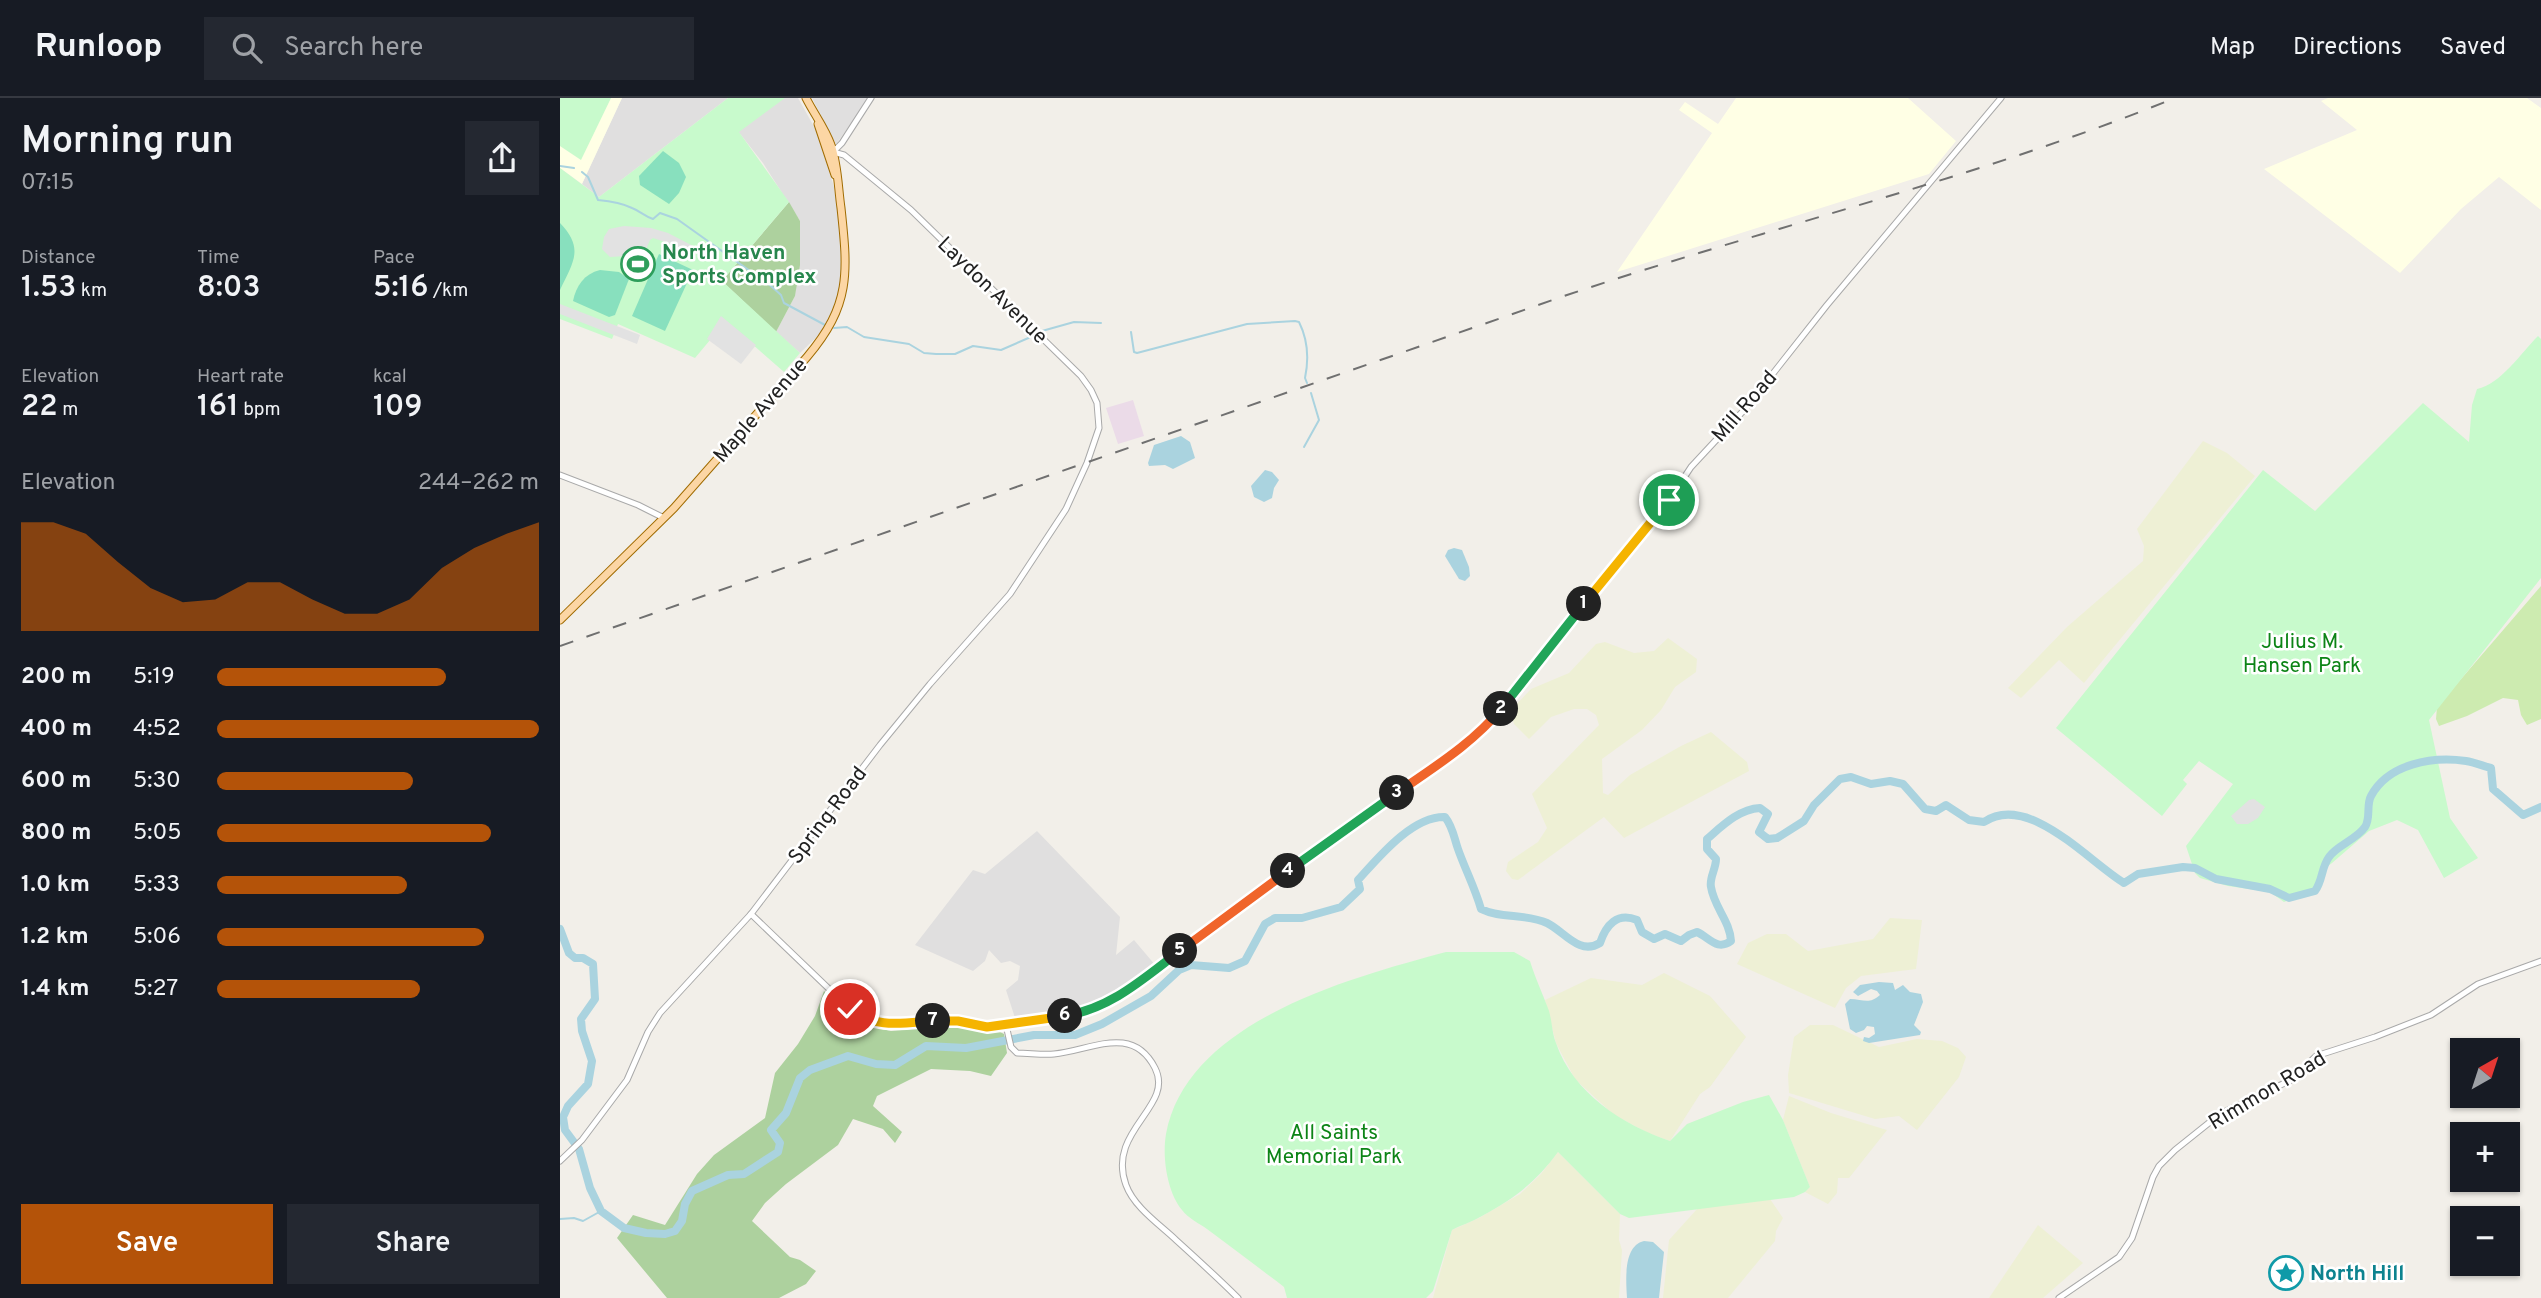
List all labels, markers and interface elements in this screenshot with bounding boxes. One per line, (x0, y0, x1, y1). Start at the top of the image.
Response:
search box (204, 17, 694, 80)
text: Runloop (35, 27, 162, 69)
icon: search (228, 29, 266, 67)
text: Search here (284, 32, 423, 65)
text: Map (2210, 33, 2255, 63)
text: Directions (2293, 33, 2402, 63)
text: Saved (2440, 33, 2506, 63)
text: Morning run (21, 118, 234, 167)
button: share (465, 121, 539, 195)
text: 07:15 (21, 169, 74, 198)
street label: Laydon Avenue (931, 232, 1053, 351)
place label: North Haven Sports Complex (662, 240, 816, 291)
sports icon: North Haven Sports Complex (619, 245, 657, 283)
text: Distance (21, 246, 96, 270)
text: Time (197, 246, 240, 270)
text: Pace (373, 246, 415, 270)
text: 1.53 (21, 270, 76, 307)
text: 8:03 (197, 270, 260, 307)
text: 5:16 (373, 270, 429, 307)
text: km (76, 279, 107, 303)
text: /km (429, 279, 468, 303)
street label: Maple Avenue (708, 353, 814, 469)
text: Elevation (21, 365, 99, 389)
text: Heart rate (197, 365, 284, 389)
text: kcal (373, 365, 407, 389)
street label: Mill Road (1706, 365, 1784, 449)
text: 22 (21, 389, 58, 426)
text: 161 (197, 389, 239, 426)
text: 109 (373, 389, 423, 426)
text: m (58, 398, 78, 422)
text: bpm (239, 398, 281, 422)
text: Elevation (21, 469, 116, 498)
text: 244–262 m (418, 469, 539, 498)
pin (1639, 470, 1699, 530)
icon: arrive (1650, 481, 1688, 519)
pin: 1 (1566, 587, 1602, 622)
text: 1 (1580, 591, 1587, 615)
park label: Julius M. Hansen Park (2243, 629, 2361, 680)
text: 200 m (21, 663, 91, 692)
text: 5:19 (133, 663, 175, 692)
pin: 2 (1483, 692, 1518, 726)
text: 2 (1495, 696, 1506, 720)
text: 400 m (21, 715, 92, 744)
text: 4:52 (133, 715, 181, 744)
street label: Spring Road (783, 762, 874, 870)
text: 600 m (21, 767, 91, 796)
text: 5:30 (133, 767, 181, 796)
pin: 3 (1380, 776, 1414, 810)
text: 3 (1391, 780, 1402, 804)
text: 800 m (21, 819, 91, 848)
text: 5:05 (133, 819, 182, 848)
pin: 4 (1270, 854, 1306, 888)
text: 4 (1281, 858, 1294, 882)
text: 1.0 km (21, 871, 90, 900)
text: 5:33 (133, 871, 180, 900)
text: 1.2 km (21, 923, 89, 952)
text: 5:06 (133, 923, 181, 952)
pin: 5 (1162, 934, 1198, 968)
text: 5 (1174, 938, 1185, 962)
text: 1.4 km (21, 975, 89, 1004)
text: 5:27 (133, 975, 178, 1004)
pin (820, 979, 880, 1039)
icon: check (831, 990, 869, 1028)
pin: 6 (1048, 998, 1082, 1034)
text: 6 (1059, 1003, 1070, 1027)
pin: 7 (916, 1004, 950, 1038)
text: 7 (927, 1008, 938, 1032)
north arrow (2450, 1038, 2520, 1108)
map controls (2450, 1038, 2520, 1276)
street label: Rimmon Road (2204, 1046, 2331, 1137)
park label: All Saints Memorial Park (1266, 1120, 1402, 1171)
button: + (2450, 1122, 2520, 1192)
button: Save (21, 1204, 273, 1284)
button: Share (287, 1204, 539, 1284)
button: − (2450, 1206, 2520, 1276)
place icon: North Hill (2267, 1254, 2305, 1292)
place label: North Hill (2310, 1261, 2404, 1288)

